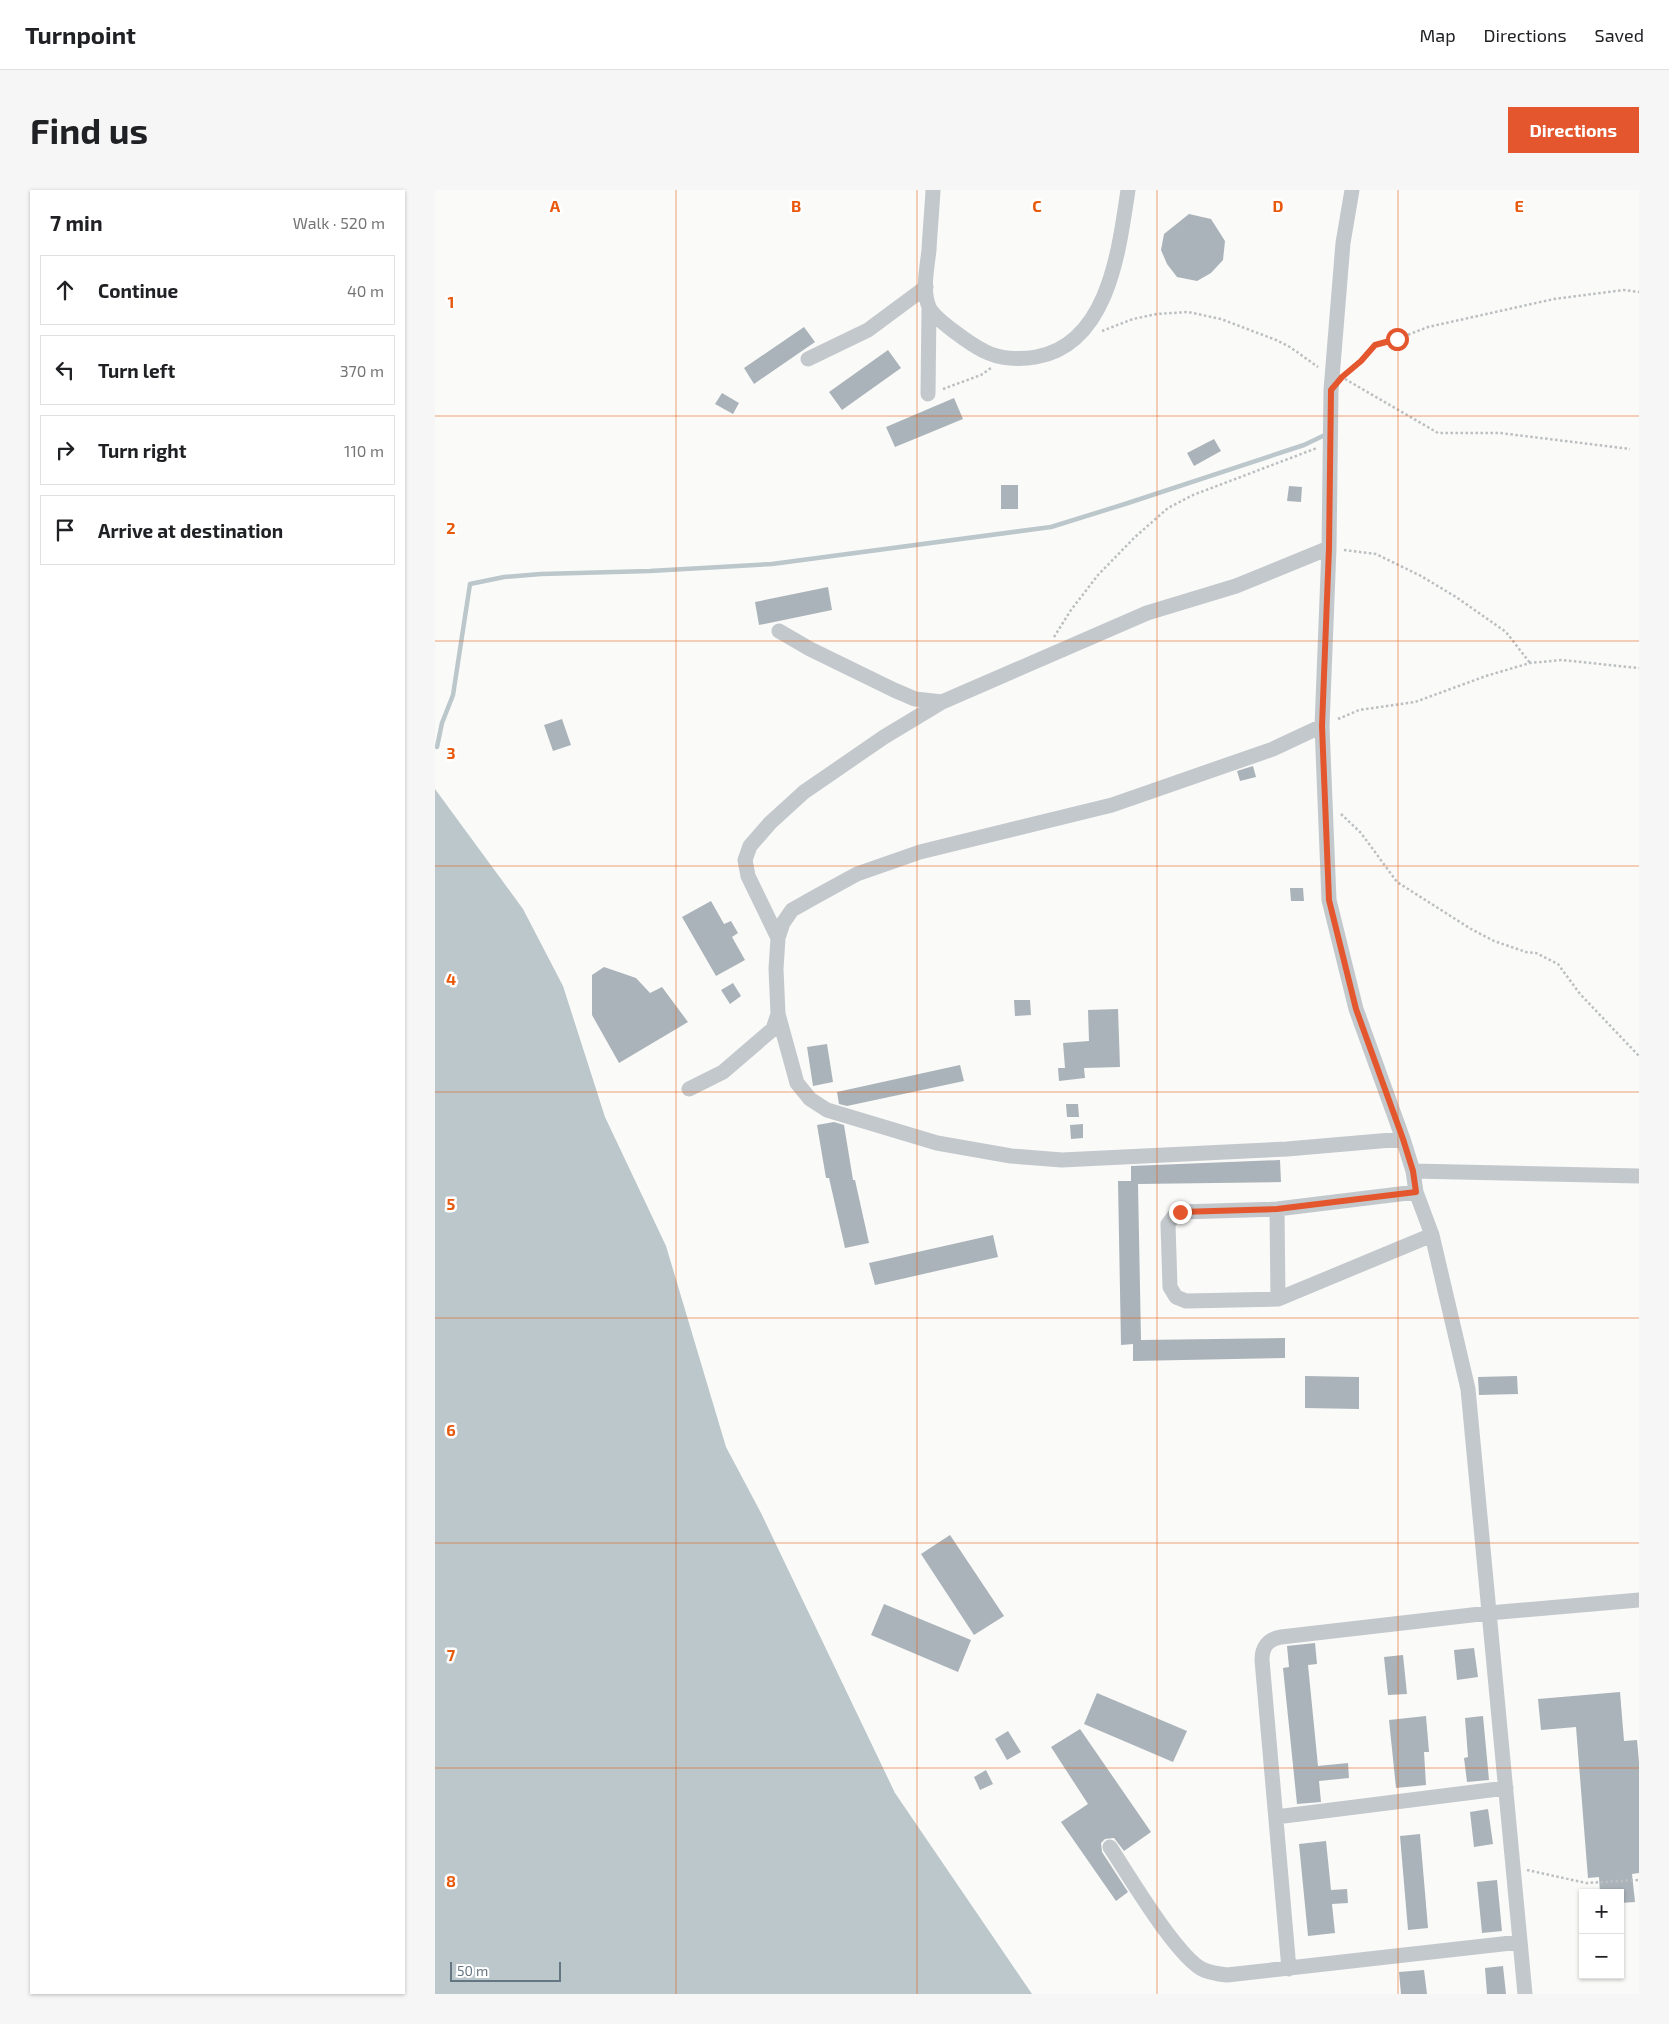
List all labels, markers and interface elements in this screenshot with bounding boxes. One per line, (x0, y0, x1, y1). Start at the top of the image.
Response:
text: Turnpoint (25, 20, 136, 49)
text: Map (1419, 24, 1456, 46)
text: Directions (1484, 24, 1567, 46)
text: Saved (1595, 24, 1644, 46)
button: Directions (1508, 107, 1639, 153)
text: Find us (30, 109, 148, 151)
text: A (550, 196, 561, 215)
text: B (791, 196, 801, 215)
text: C (1032, 196, 1042, 215)
text: D (1273, 196, 1284, 215)
text: E (1514, 196, 1524, 215)
text: 7 min (50, 210, 103, 235)
text: Walk · 520 m (293, 213, 385, 232)
icon: ahead (51, 276, 79, 304)
text: Continue (98, 279, 178, 302)
text: 40 m (347, 281, 384, 300)
text: 1 (448, 292, 454, 311)
route start (1386, 328, 1409, 351)
icon: left (51, 356, 79, 384)
text: Turn left (98, 359, 175, 382)
text: 370 m (340, 361, 384, 380)
icon: right (51, 436, 79, 464)
text: Turn right (98, 439, 186, 462)
text: 110 m (344, 441, 384, 460)
icon: arrive (51, 516, 79, 544)
text: 2 (446, 518, 456, 537)
text: Arrive at destination (98, 519, 283, 542)
text: 3 (446, 743, 456, 762)
text: 4 (446, 969, 456, 988)
text: 5 (447, 1194, 456, 1213)
route end (1169, 1201, 1192, 1224)
text: 6 (446, 1420, 456, 1439)
text: 7 (447, 1645, 456, 1664)
text: 8 (446, 1871, 456, 1890)
map controls (1579, 1889, 1624, 1979)
button: + (1579, 1889, 1624, 1934)
button: − (1579, 1934, 1624, 1979)
scale bar (450, 1959, 561, 1982)
text: 50 m (457, 1962, 488, 1979)

